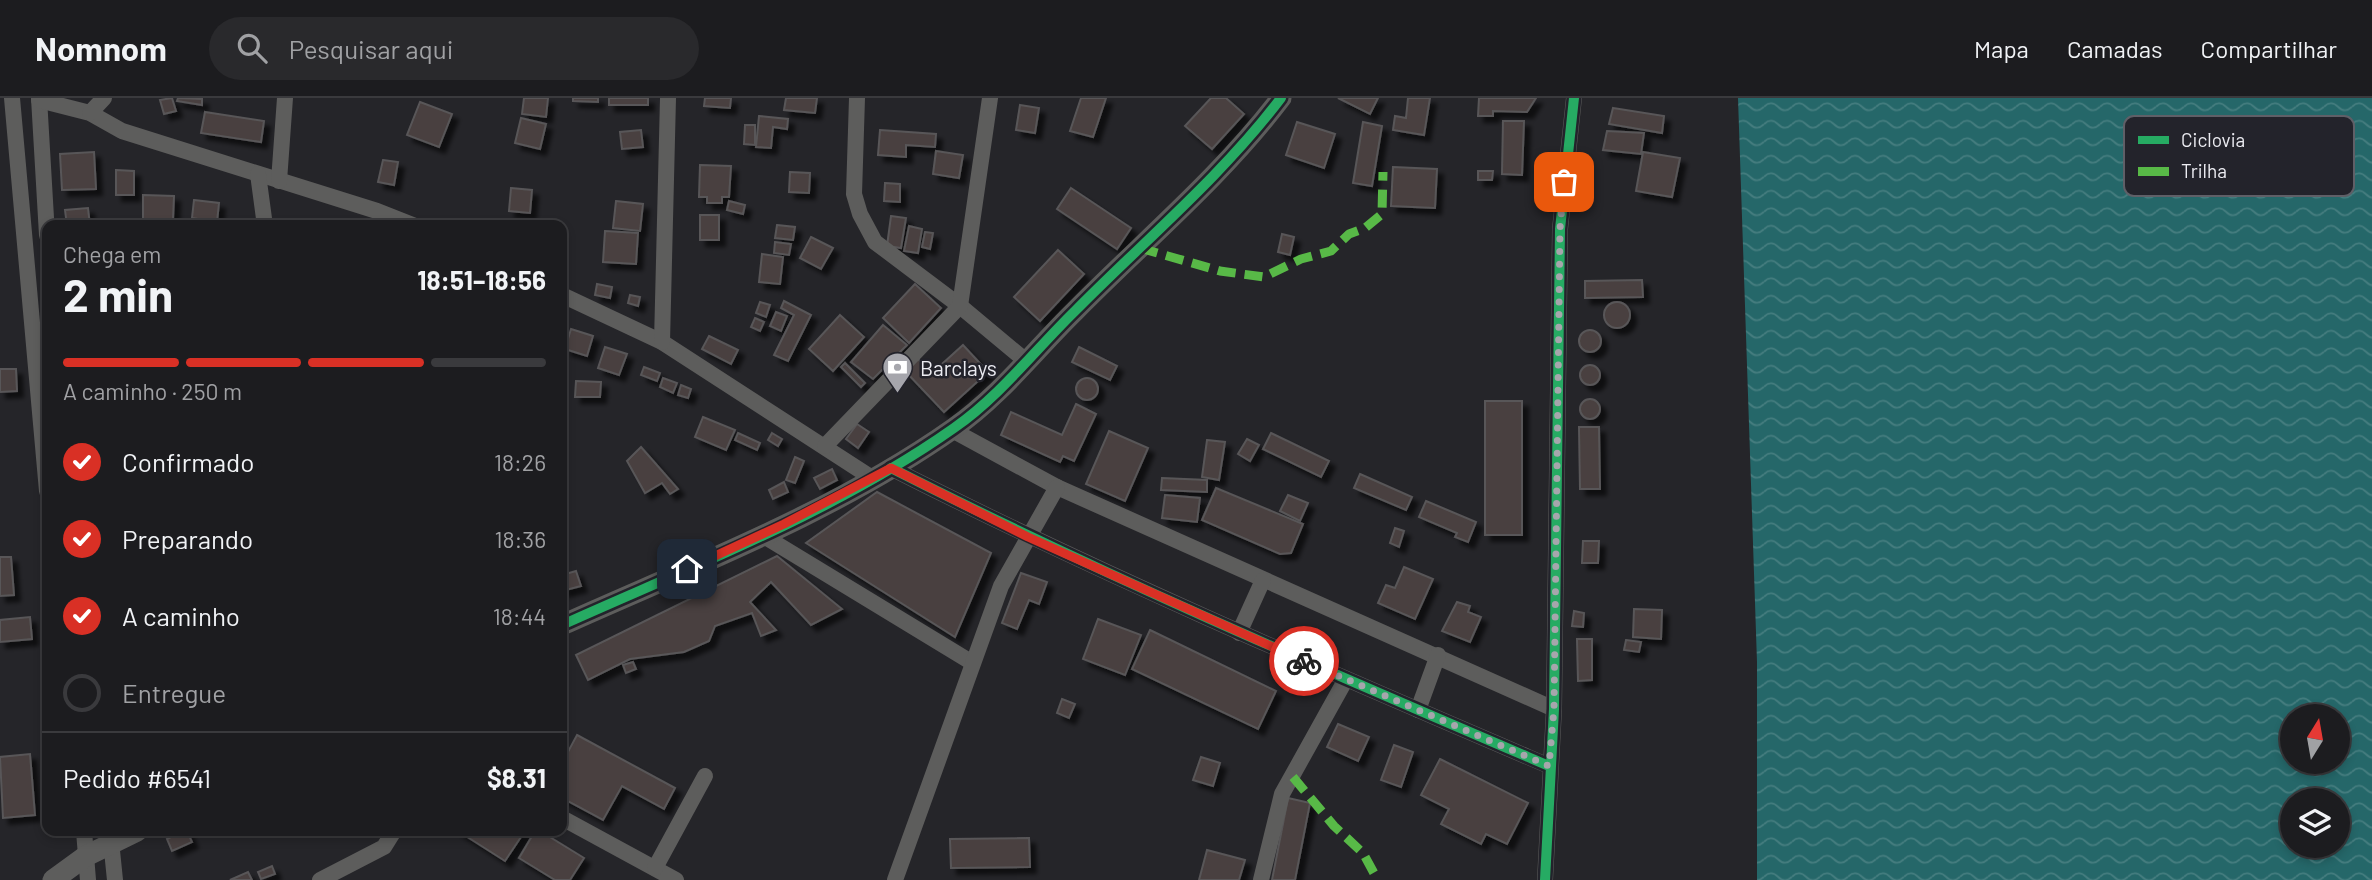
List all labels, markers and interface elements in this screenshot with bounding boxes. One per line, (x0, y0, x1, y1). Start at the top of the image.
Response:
search box (209, 17, 699, 80)
text: Nomnom (35, 28, 167, 68)
icon: search (233, 29, 271, 67)
text: Pesquisar aqui (289, 33, 453, 64)
text: Mapa (1974, 34, 2029, 63)
text: Camadas (2067, 34, 2163, 63)
text: Compartilhar (2201, 34, 2337, 63)
legend (2124, 116, 2354, 196)
text: Ciclovia (2181, 128, 2245, 151)
pin (1534, 152, 1594, 212)
text: Trilha (2181, 159, 2227, 182)
icon: bag (1545, 163, 1583, 201)
text: Chega em (63, 240, 161, 268)
text: 18:51–18:56 (417, 264, 546, 295)
text: 2 min (63, 266, 173, 321)
bank icon: Barclays (880, 350, 914, 394)
place label: Barclays (920, 355, 997, 380)
text: A caminho · 250 m (63, 377, 242, 405)
icon: check (63, 443, 101, 481)
text: Confirmado (122, 446, 254, 477)
text: 18:26 (494, 448, 546, 476)
icon: check (63, 520, 101, 558)
text: Preparando (122, 523, 253, 554)
text: 18:36 (494, 525, 546, 553)
pin (657, 539, 717, 599)
icon: home (668, 550, 706, 588)
icon: check (63, 597, 101, 635)
text: A caminho (122, 600, 240, 631)
text: 18:44 (493, 602, 546, 630)
courier (1269, 626, 1339, 696)
icon: bike (1285, 642, 1323, 680)
text: Entregue (122, 677, 226, 708)
north arrow (2280, 704, 2350, 774)
map controls (2280, 704, 2350, 858)
text: Pedido #6541 (63, 762, 211, 793)
text: $8.31 (487, 762, 546, 793)
button: layers (2280, 788, 2350, 858)

